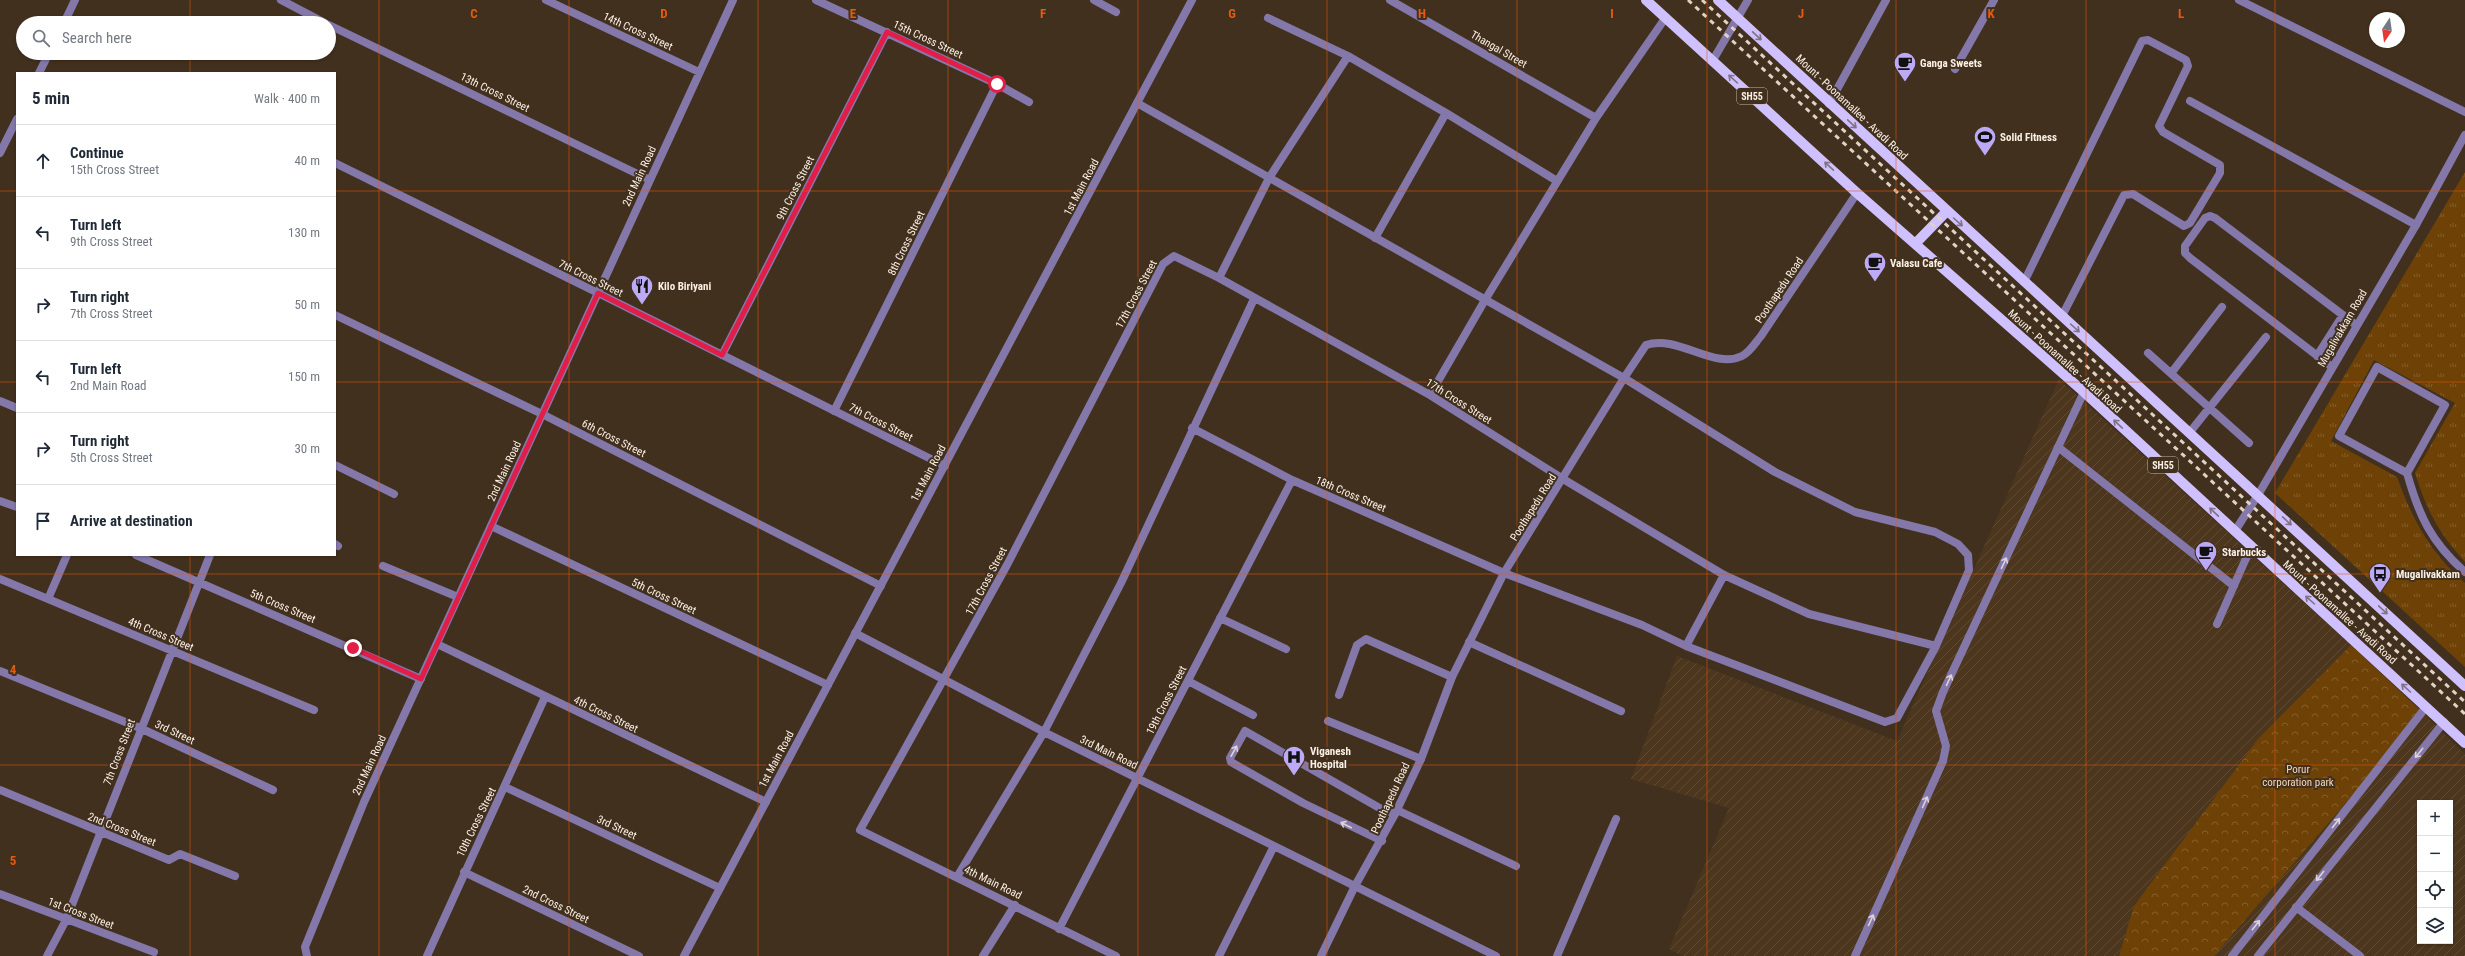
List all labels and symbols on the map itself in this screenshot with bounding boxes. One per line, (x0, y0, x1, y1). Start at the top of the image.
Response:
text: C (470, 6, 478, 21)
text: D (660, 6, 668, 21)
text: E (850, 6, 857, 21)
text: F (1040, 6, 1046, 21)
text: G (1228, 6, 1236, 21)
text: H (1418, 6, 1426, 21)
text: I (1610, 6, 1614, 21)
text: J (1798, 6, 1804, 21)
text: K (1987, 6, 1995, 21)
text: L (2178, 6, 2184, 21)
street label: 14th Cross Street (601, 10, 675, 53)
north arrow (2369, 12, 2405, 48)
street label: 15th Cross Street (891, 18, 965, 61)
street label: Thangal Street (1468, 28, 1529, 71)
one-way arrow (1751, 31, 1761, 40)
cafe icon: Ganga Sweets (1892, 50, 1918, 83)
street label: Mount - Poonamallee - Avadi Road (1793, 52, 1910, 163)
place label: Ganga Sweets (1920, 57, 1982, 70)
street label: 13th Cross Street (458, 70, 531, 115)
one-way arrow (1728, 74, 1738, 83)
route start (988, 75, 1006, 93)
road number: SH55 (1737, 88, 1767, 104)
one-way arrow (1847, 120, 1857, 129)
sports icon: Solid Fitness (1972, 124, 1998, 157)
place label: Solid Fitness (2000, 131, 2057, 144)
street label: 2nd Main Road (620, 144, 659, 208)
street label: 9th Cross Street (774, 154, 817, 222)
street label: 1st Main Road (1061, 157, 1102, 218)
one-way arrow (1824, 162, 1834, 171)
street label: 8th Cross Street (885, 209, 928, 277)
one-way arrow (1953, 217, 1963, 226)
cafe icon: Valasu Cafe (1862, 250, 1888, 283)
street label: Poothapedu Road (1753, 255, 1806, 326)
street label: 7th Cross Street (557, 257, 625, 300)
place label: Valasu Cafe (1890, 257, 1942, 270)
street label: 17th Cross Street (1113, 258, 1160, 331)
restaurant icon: Kilo Biriyani (629, 273, 655, 306)
place label: Kilo Biriyani (658, 280, 711, 293)
street label: Mugalivakkam Road (2315, 287, 2370, 369)
street label: Mount - Poonamallee - Avadi Road (2005, 307, 2124, 416)
one-way arrow (2070, 323, 2080, 333)
street label: 17th Cross Street (1423, 376, 1494, 427)
street label: 7th Cross Street (847, 401, 915, 444)
street label: 6th Cross Street (580, 417, 648, 460)
one-way arrow (2114, 420, 2124, 429)
street label: 2nd Main Road (485, 439, 524, 503)
street label: 1st Main Road (908, 443, 949, 504)
road number: SH55 (2148, 457, 2178, 473)
street label: Poothapedu Road (1508, 471, 1559, 543)
street label: 18th Cross Street (1314, 474, 1388, 515)
one-way arrow (2209, 507, 2219, 517)
one-way arrow (2282, 517, 2292, 526)
cafe icon: Starbucks (2193, 539, 2219, 572)
street label: 17th Cross Street (963, 545, 1010, 618)
place label: Starbucks (2222, 546, 2266, 559)
one-way arrow (2001, 557, 2008, 569)
street label: Mount - Poonamallee - Avadi Road (2280, 558, 2399, 667)
bus stop icon: Mugalivakkam (2367, 561, 2393, 594)
place label: Mugalivakkam (2396, 568, 2460, 581)
street label: 5th Cross Street (629, 576, 698, 617)
street label: 5th Cross Street (248, 587, 317, 626)
one-way arrow (2305, 596, 2315, 605)
one-way arrow (2377, 605, 2388, 614)
street label: 4th Cross Street (126, 615, 195, 654)
route end (344, 639, 362, 657)
text: 4 (10, 662, 17, 677)
street label: 19th Cross Street (1144, 664, 1189, 737)
one-way arrow (1946, 675, 1953, 687)
one-way arrow (2400, 683, 2411, 692)
street label: 4th Cross Street (572, 693, 640, 736)
street label: 7th Cross Street (101, 717, 138, 787)
street label: 3rd Street (153, 718, 197, 747)
street label: 1st Main Road (756, 729, 797, 790)
street label: 2nd Main Road (350, 733, 389, 797)
street label: 3rd Main Road (1078, 733, 1140, 772)
hospital icon: Viganesh Hospital (1281, 744, 1307, 777)
one-way arrow (1231, 745, 1239, 757)
place label: Viganesh Hospital (1310, 745, 1351, 771)
one-way arrow (2415, 747, 2423, 758)
street label: Poothapedu Road (1368, 761, 1413, 836)
park label: Porur corporation park (2262, 763, 2334, 789)
street label: 10th Cross Street (454, 786, 499, 859)
one-way arrow (1921, 796, 1929, 808)
street label: 2nd Cross Street (86, 810, 158, 849)
street label: 3rd Street (595, 813, 639, 842)
one-way arrow (2331, 817, 2340, 828)
one-way arrow (1341, 821, 1353, 828)
text: 5 (10, 853, 17, 868)
street label: 4th Main Road (962, 863, 1024, 902)
one-way arrow (2316, 870, 2324, 881)
street label: 2nd Cross Street (521, 883, 591, 926)
street label: 1st Cross Street (46, 895, 116, 932)
one-way arrow (1868, 915, 1875, 927)
one-way arrow (2251, 920, 2260, 931)

